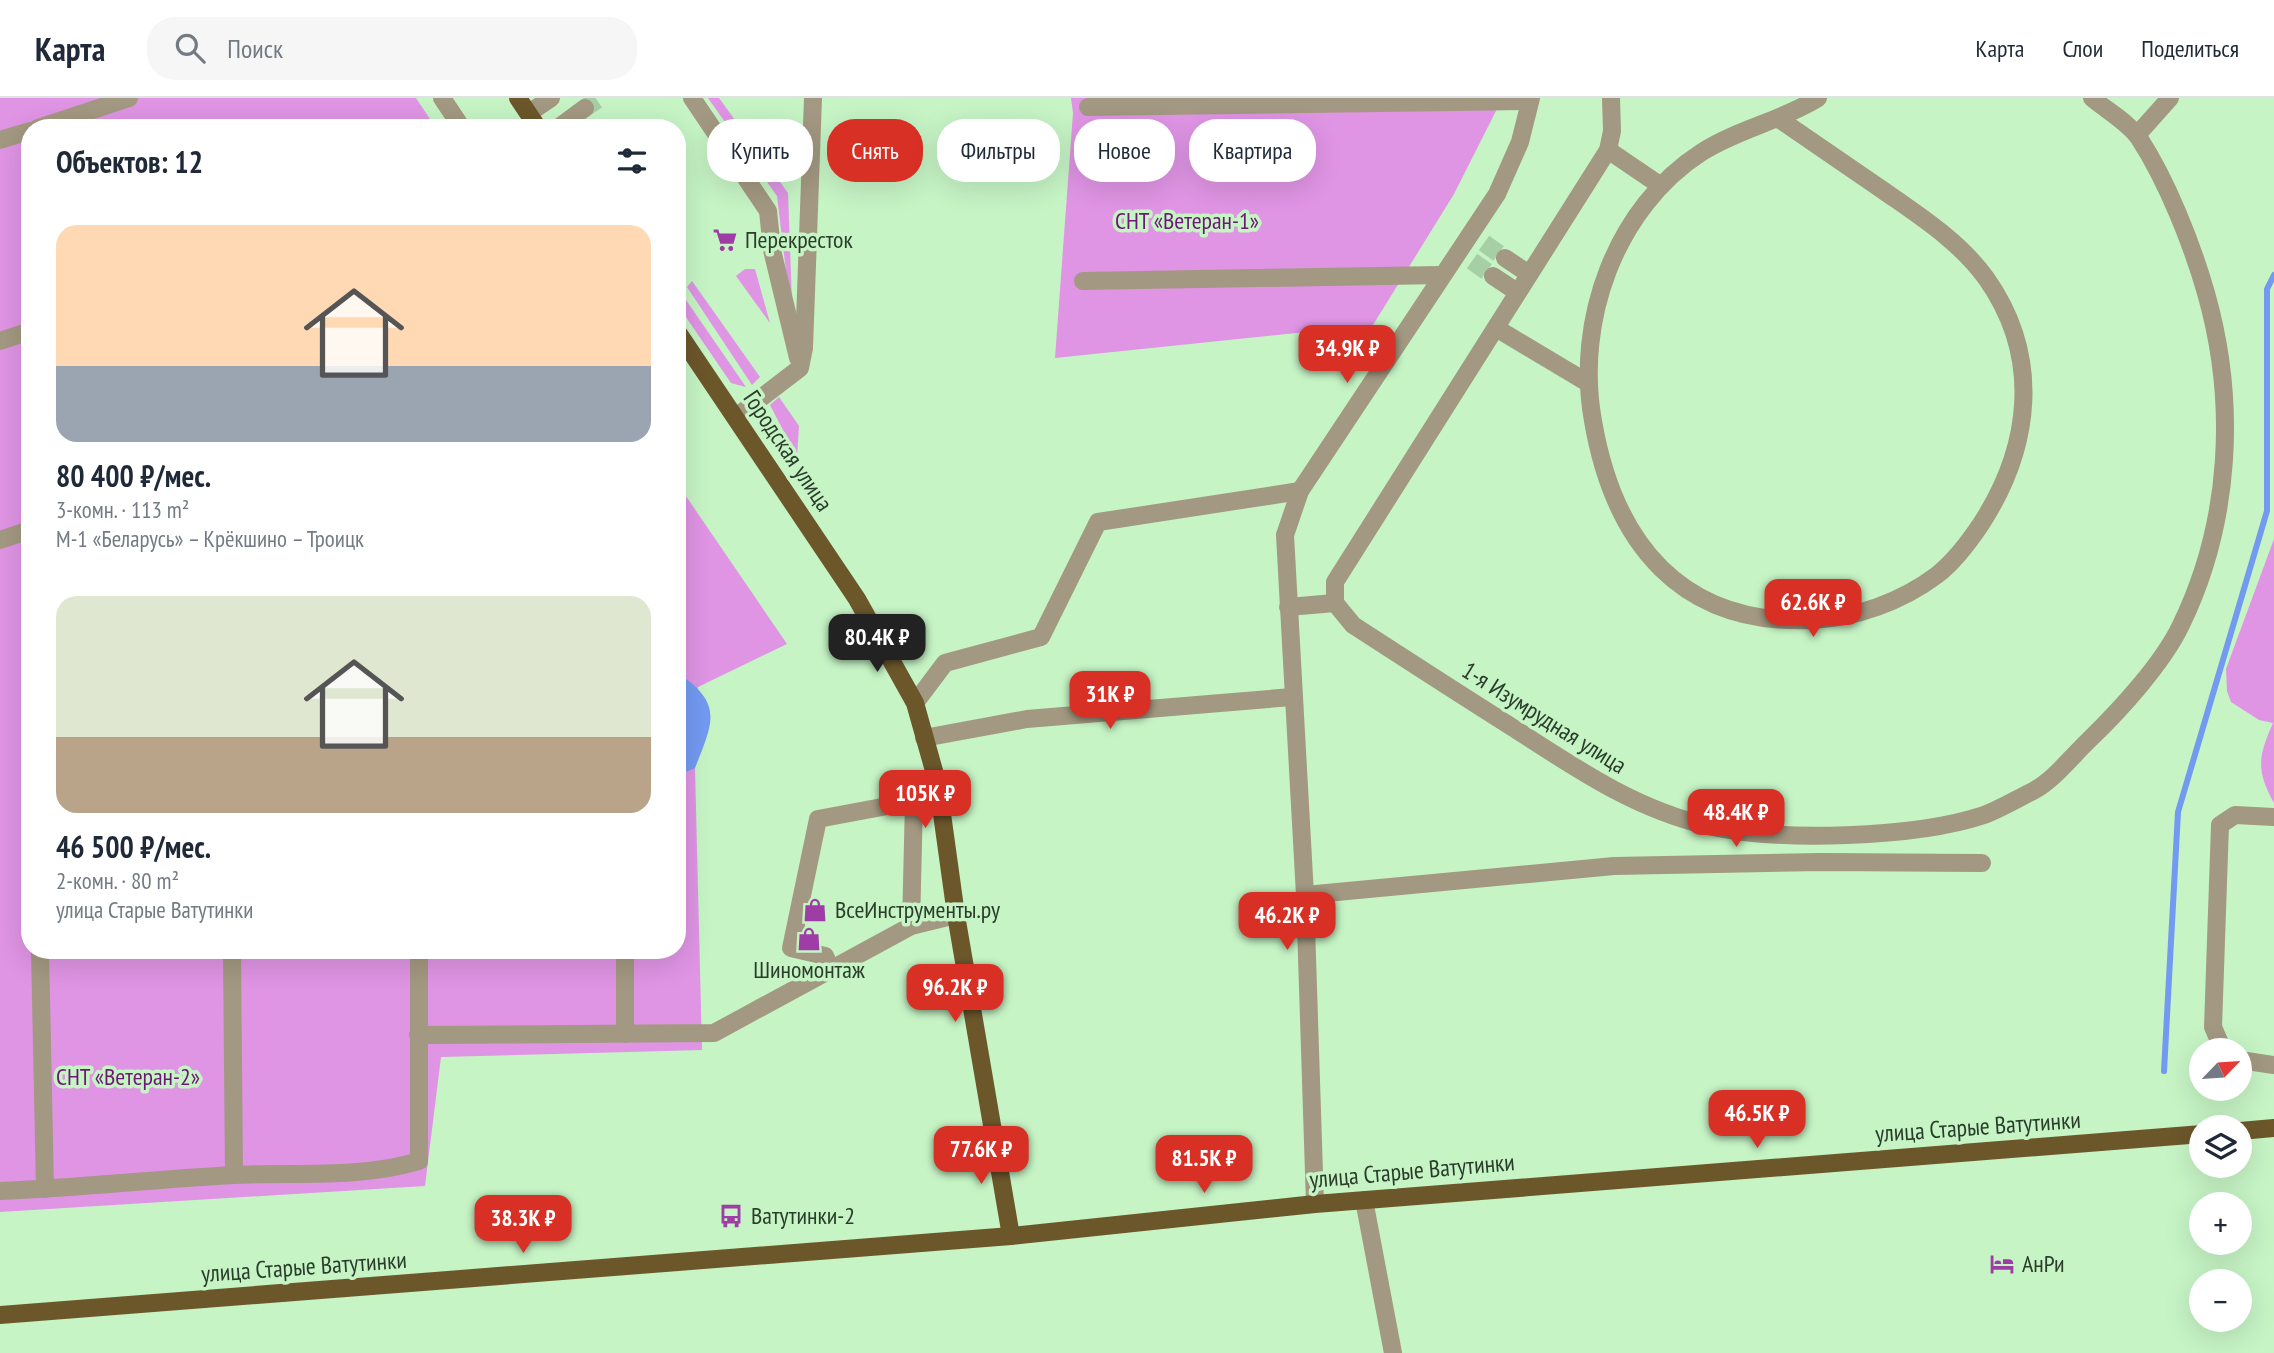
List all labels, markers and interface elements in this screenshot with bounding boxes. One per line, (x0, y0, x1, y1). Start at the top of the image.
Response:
search box (147, 17, 637, 80)
text: Карта (35, 27, 105, 70)
icon: search (171, 29, 209, 67)
text: Поиск (227, 32, 283, 65)
text: Карта (1976, 33, 2024, 64)
text: Слои (2062, 33, 2103, 64)
text: Поделиться (2141, 33, 2239, 64)
chip: Купить (707, 119, 813, 182)
chip: Снять (827, 119, 923, 182)
chip: Фильтры (937, 119, 1060, 182)
chip: Новое (1074, 119, 1175, 182)
chip: Квартира (1189, 119, 1316, 182)
text: Объектов: 12 (56, 142, 203, 181)
icon: filters (613, 142, 651, 180)
park label: СНТ «Ветеран-1» (1115, 205, 1259, 236)
place label: Перекресток (745, 224, 853, 255)
supermarket icon: Перекресток (711, 226, 739, 254)
icon: home (291, 270, 417, 396)
pin: 34.9K ₽ (1282, 326, 1412, 385)
text: 34.9K ₽ (1315, 333, 1379, 362)
street label: Городская улица (737, 384, 840, 517)
text: 80 400 ₽/мес. (56, 456, 211, 495)
text: 3-комн. · 113 m² (56, 495, 189, 524)
text: М-1 «Беларусь» – Крёкшино – Троицк (56, 524, 364, 553)
pin: 62.6K ₽ (1748, 580, 1878, 639)
text: 62.6K ₽ (1781, 587, 1845, 616)
pin: 80.4K ₽ (812, 614, 942, 674)
text: 80.4K ₽ (845, 622, 909, 651)
icon: home (291, 641, 417, 767)
street label: 1-я Изумрудная улица (1456, 655, 1632, 781)
pin: 31K ₽ (1061, 672, 1159, 731)
text: 31K ₽ (1085, 679, 1135, 708)
pin: 105K ₽ (868, 770, 982, 830)
text: 105K ₽ (895, 778, 955, 807)
pin: 48.4K ₽ (1671, 790, 1801, 849)
text: 48.4K ₽ (1704, 797, 1768, 826)
text: 46 500 ₽/мес. (56, 827, 211, 866)
text: 2-комн. · 80 m² (56, 866, 179, 895)
pin: 46.2K ₽ (1222, 892, 1352, 952)
place label: ВсеИнструменты.ру (835, 894, 1000, 925)
text: улица Старые Ватутинки (56, 895, 253, 924)
shop icon: ВсеИнструменты.ру (801, 896, 829, 924)
text: 46.2K ₽ (1255, 900, 1319, 929)
shop icon: Шиномонтаж (795, 925, 823, 953)
place label: Шиномонтаж (753, 954, 865, 985)
pin: 96.2K ₽ (890, 964, 1020, 1024)
text: 96.2K ₽ (923, 972, 987, 1001)
north arrow (2189, 1038, 2252, 1101)
map controls (2189, 1038, 2252, 1332)
park label: СНТ «Ветеран-2» (56, 1061, 200, 1092)
pin: 46.5K ₽ (1692, 1090, 1822, 1150)
text: 46.5K ₽ (1725, 1098, 1789, 1127)
street label: улица Старые Ватутинки (1874, 1104, 2082, 1149)
button: layers (2189, 1115, 2252, 1178)
pin: 77.6K ₽ (916, 1126, 1046, 1186)
text: 77.6K ₽ (950, 1134, 1012, 1163)
pin: 81.5K ₽ (1139, 1136, 1269, 1195)
text: 81.5K ₽ (1172, 1143, 1236, 1172)
street label: улица Старые Ватутинки (1308, 1146, 1516, 1195)
button: + (2189, 1192, 2252, 1255)
pin: 38.3K ₽ (458, 1196, 588, 1255)
place label: Ватутинки-2 (751, 1200, 855, 1231)
bus stop icon: Ватутинки-2 (717, 1202, 745, 1230)
text: 38.3K ₽ (491, 1203, 555, 1232)
street label: улица Старые Ватутинки (200, 1244, 408, 1289)
place label: АнРи (2022, 1248, 2065, 1279)
hotel icon: АнРи (1988, 1250, 2016, 1278)
button: − (2189, 1269, 2252, 1332)

